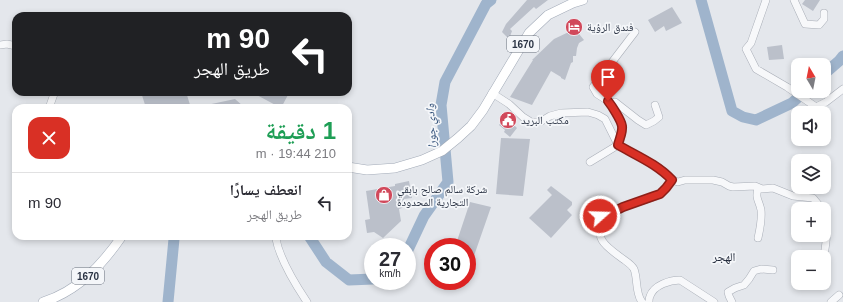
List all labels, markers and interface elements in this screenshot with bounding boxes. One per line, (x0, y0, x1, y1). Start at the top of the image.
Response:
hotel icon: فندق الرؤية (564, 17, 584, 37)
place label: فندق الرؤية (587, 21, 634, 34)
text: 90 m (206, 23, 270, 54)
icon: left (284, 28, 336, 80)
road number: 1670 (507, 36, 539, 52)
north arrow (791, 58, 831, 98)
map controls (791, 58, 831, 290)
text: طريق الهجر (194, 59, 270, 79)
pin (591, 60, 625, 101)
icon: arrive (597, 66, 619, 88)
water label: وادي جورا (423, 103, 442, 149)
button: sound (791, 106, 831, 146)
public building icon: مكتب البريد (498, 110, 518, 130)
place label: مكتب البريد (521, 114, 569, 126)
button: close (28, 117, 70, 159)
text: 1 دقيقة (266, 117, 336, 144)
text: 210 m · 19:44 (256, 146, 336, 161)
button: layers (791, 154, 831, 194)
text: انعطف يسارًا (230, 181, 302, 198)
place label: شركة سالم صالح بابقي التجارية المحدودة (397, 183, 487, 208)
shop icon: شركة سالم صالح بابقي التجارية المحدودة (374, 185, 394, 205)
icon: left (314, 192, 336, 214)
text: 90 m (28, 194, 61, 211)
position arrow (579, 195, 621, 237)
button: + (791, 202, 831, 242)
text: طريق الهجر (247, 207, 302, 222)
speed limit sign: 30 (424, 238, 476, 290)
text: 27 (379, 248, 401, 270)
district label: الهجر (712, 250, 736, 264)
button: − (791, 250, 831, 290)
road number: 1670 (72, 268, 104, 284)
text: km/h (379, 268, 401, 279)

